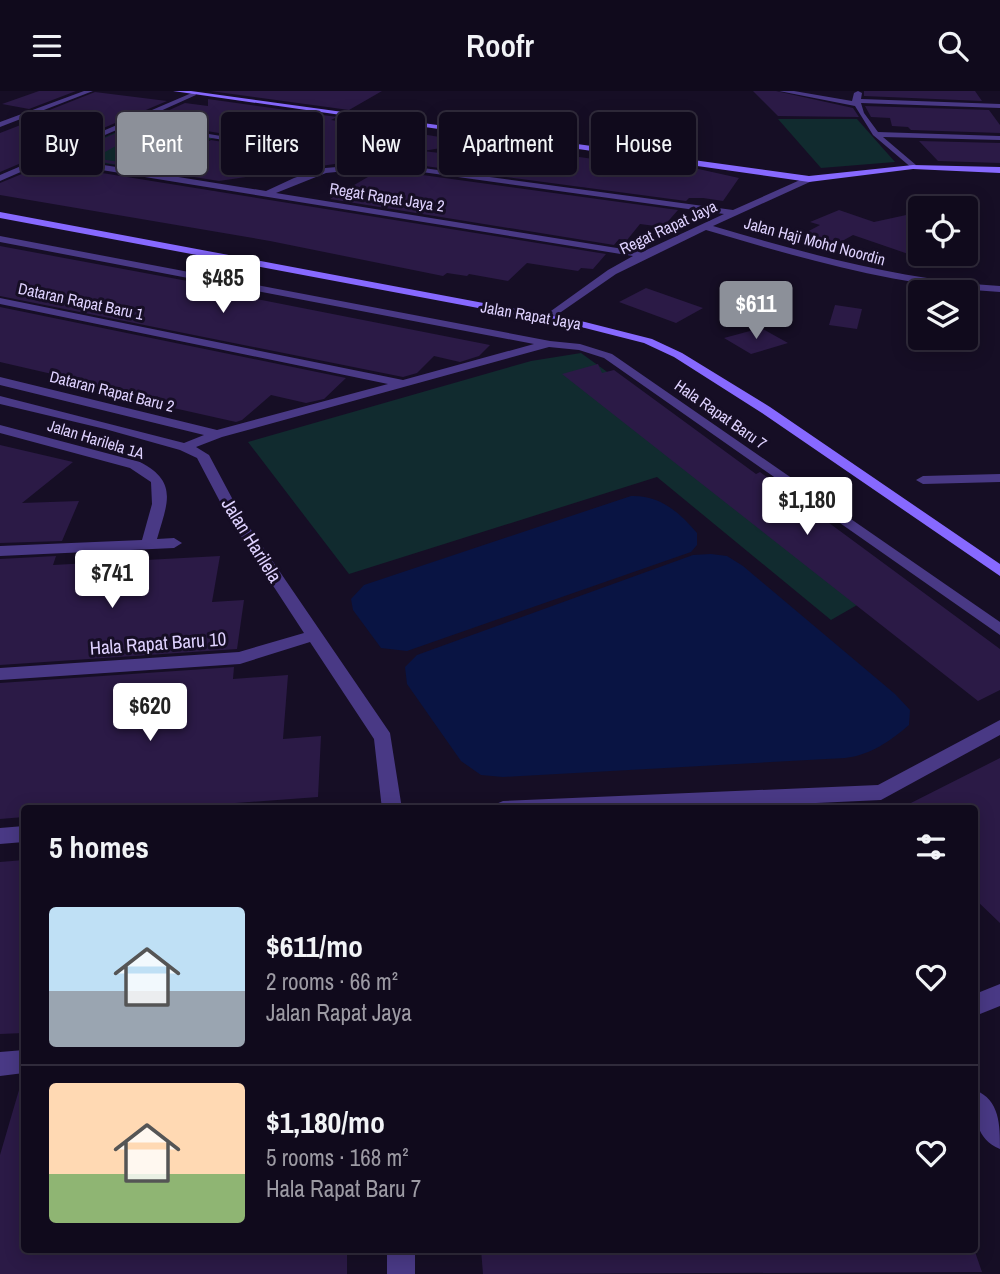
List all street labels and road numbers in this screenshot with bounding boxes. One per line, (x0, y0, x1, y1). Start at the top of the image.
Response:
street label: Regat Rapat Jaya 2 (328, 177, 446, 217)
street label: Regat Rapat Jaya (616, 195, 721, 259)
street label: Jalan Haji Mohd Noordin (742, 212, 888, 270)
street label: Dataran Rapat Baru 1 (16, 277, 146, 325)
street label: Jalan Rapat Jaya (479, 295, 584, 335)
street label: Dataran Rapat Baru 2 (47, 365, 177, 417)
street label: Hala Rapat Baru 7 (670, 374, 772, 454)
street label: Jalan Harilela 1A (45, 414, 147, 464)
street label: Jalan Harilela (216, 493, 288, 588)
street label: Hala Rapat Baru 10 (89, 625, 227, 661)

